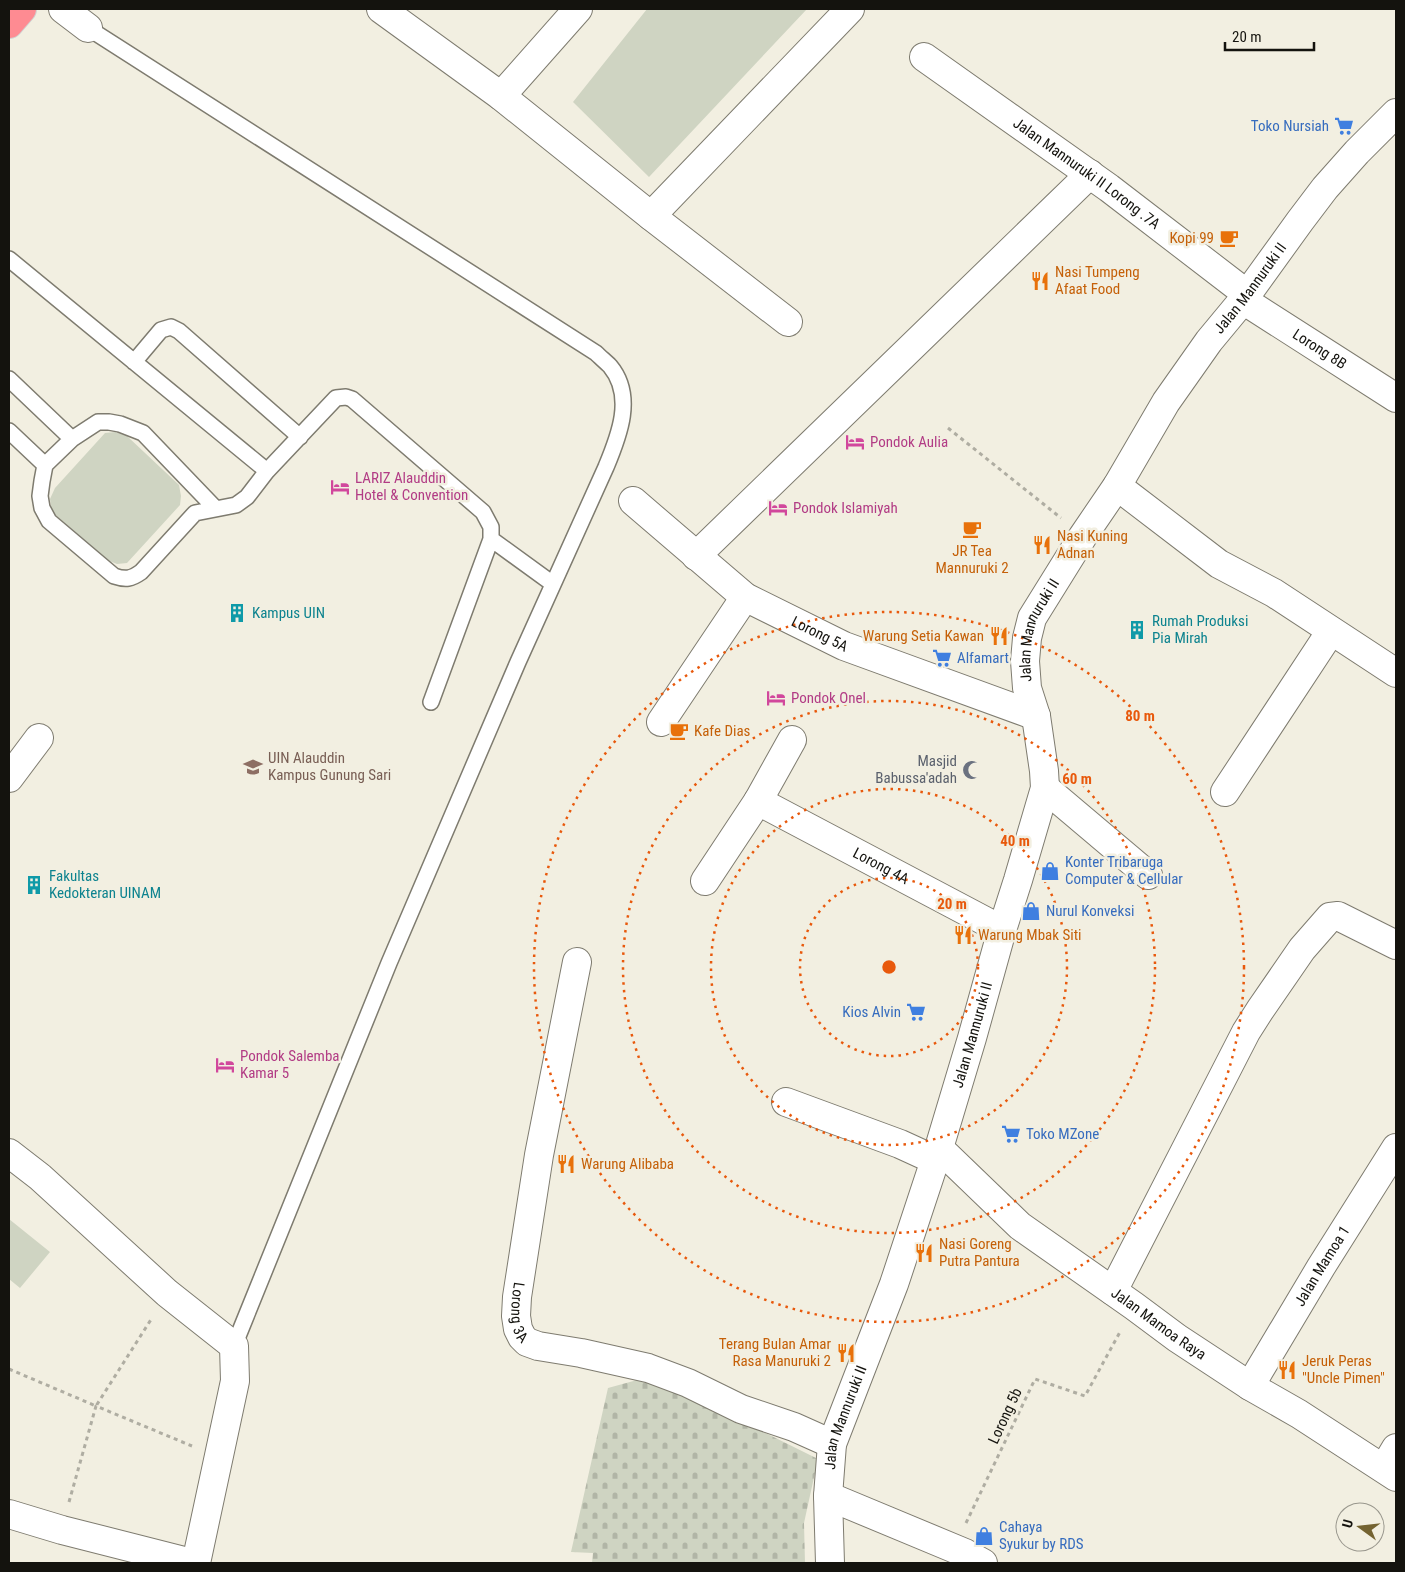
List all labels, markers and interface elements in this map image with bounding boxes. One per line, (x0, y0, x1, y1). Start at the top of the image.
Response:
scale bar (1225, 20, 1314, 52)
text: 20 m (1232, 28, 1262, 46)
street label: Jalan Mannuruki II Lorong .7A (1010, 114, 1164, 233)
supermarket icon: Toko Nursiah (1333, 115, 1355, 137)
place label: Toko Nursiah (1251, 117, 1329, 135)
cafe icon: Kopi 99 (1218, 227, 1240, 249)
place label: Kopi 99 (1169, 229, 1214, 247)
street label: Jalan Mannuruki II (1210, 239, 1290, 337)
place label: Nasi Tumpeng Afaat Food (1055, 263, 1140, 298)
restaurant icon: Nasi Tumpeng Afaat Food (1029, 270, 1051, 292)
street label: Lorong 8B (1289, 325, 1350, 373)
hotel icon: Pondok Aulia (844, 431, 866, 453)
place label: Pondok Aulia (870, 433, 948, 451)
place label: LARIZ Alauddin Hotel & Convention (355, 469, 468, 504)
hotel icon: LARIZ Alauddin Hotel & Convention (329, 476, 351, 498)
hotel icon: Pondok Islamiyah (767, 497, 789, 519)
place label: Pondok Islamiyah (793, 499, 898, 517)
cafe icon: JR Tea Mannuruki 2 (961, 518, 983, 540)
place label: Nasi Kuning Adnan (1057, 527, 1128, 562)
restaurant icon: Nasi Kuning Adnan (1031, 534, 1053, 556)
place label: JR Tea Mannuruki 2 (935, 542, 1009, 577)
street label: Jalan Mannuruki II (1016, 576, 1063, 683)
building icon: Kampus UIN (226, 602, 248, 624)
place label: Kampus UIN (252, 604, 325, 622)
street label: Lorong 5A (789, 612, 851, 656)
place label: Rumah Produksi Pia Mirah (1152, 612, 1248, 647)
building icon: Rumah Produksi Pia Mirah (1126, 619, 1148, 641)
restaurant icon: Warung Setia Kawan (988, 625, 1010, 647)
place label: Warung Setia Kawan (863, 627, 984, 645)
supermarket icon: Alfamart (931, 647, 953, 669)
place label: Alfamart (957, 649, 1009, 667)
hotel icon: Pondok Onel (765, 687, 787, 709)
place label: Pondok Onel (791, 689, 866, 707)
text: 80 m (1125, 707, 1155, 725)
cafe icon: Kafe Dias (668, 720, 690, 742)
place label: Kafe Dias (694, 722, 751, 740)
place label: UIN Alauddin Kampus Gunung Sari (268, 749, 391, 784)
place label: Masjid Babussa'adah (875, 752, 957, 787)
school or university icon: UIN Alauddin Kampus Gunung Sari (242, 756, 264, 778)
mosque icon: Masjid Babussa'adah (961, 759, 983, 781)
text: 60 m (1062, 770, 1092, 788)
text: 40 m (1000, 832, 1030, 850)
street label: Lorong 4A (850, 844, 912, 888)
place label: Konter Tribaruga Computer & Cellular (1065, 853, 1183, 888)
shop icon: Konter Tribaruga Computer & Cellular (1039, 860, 1061, 882)
place label: Fakultas Kedokteran UINAM (49, 867, 161, 902)
building icon: Fakultas Kedokteran UINAM (23, 874, 45, 896)
text: 20 m (937, 895, 967, 913)
shop icon: Nurul Konveksi (1020, 900, 1042, 922)
place label: Nurul Konveksi (1046, 902, 1134, 920)
restaurant icon: Warung Mbak Siti (952, 924, 974, 946)
place label: Warung Mbak Siti (978, 926, 1082, 944)
centre of rings (880, 958, 898, 976)
street label: Jalan Mannuruki II (949, 980, 996, 1090)
supermarket icon: Kios Alvin (905, 1001, 927, 1023)
place label: Kios Alvin (842, 1003, 901, 1021)
place label: Pondok Salemba Kamar 5 (240, 1047, 340, 1082)
hotel icon: Pondok Salemba Kamar 5 (214, 1054, 236, 1076)
supermarket icon: Toko MZone (1000, 1123, 1022, 1145)
place label: Toko MZone (1026, 1125, 1099, 1143)
restaurant icon: Warung Alibaba (555, 1153, 577, 1175)
place label: Warung Alibaba (581, 1155, 674, 1173)
street label: Jalan Mamoa 1 (1291, 1222, 1354, 1310)
place label: Nasi Goreng Putra Pantura (939, 1235, 1020, 1270)
restaurant icon: Nasi Goreng Putra Pantura (913, 1242, 935, 1264)
street label: Lorong 3A (507, 1281, 532, 1347)
street label: Jalan Mamoa Raya (1108, 1284, 1209, 1364)
place label: Terang Bulan Amar Rasa Manuruki 2 (719, 1335, 831, 1370)
restaurant icon: Terang Bulan Amar Rasa Manuruki 2 (835, 1342, 857, 1364)
place label: Jeruk Peras "Uncle Pimen" (1302, 1352, 1385, 1387)
restaurant icon: Jeruk Peras "Uncle Pimen" (1276, 1359, 1298, 1381)
street label: Jalan Mannuruki II (821, 1363, 871, 1470)
street label: Lorong 5b (984, 1385, 1026, 1447)
north arrow (1335, 1502, 1385, 1552)
place label: Cahaya Syukur by RDS (999, 1518, 1084, 1553)
text: U (1339, 1518, 1356, 1530)
shop icon: Cahaya Syukur by RDS (973, 1525, 995, 1547)

